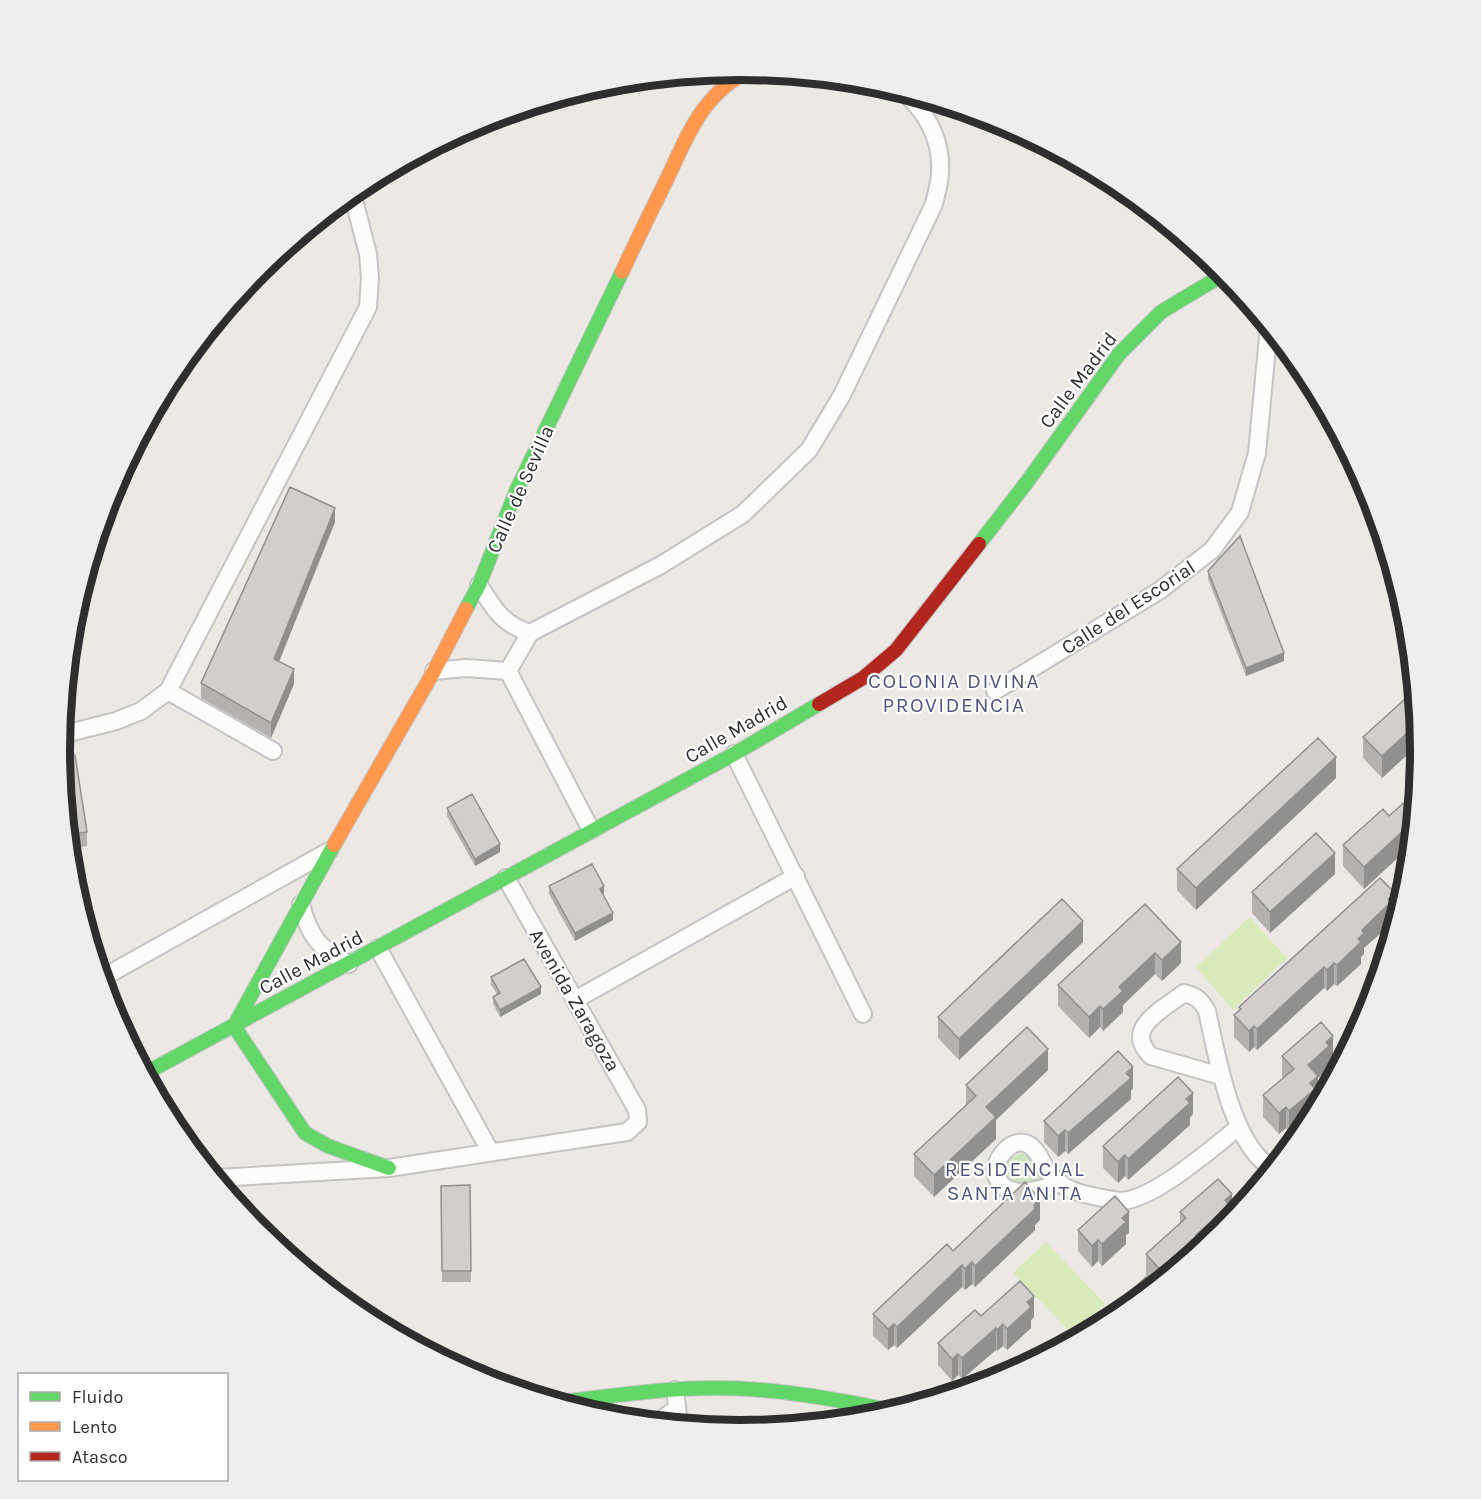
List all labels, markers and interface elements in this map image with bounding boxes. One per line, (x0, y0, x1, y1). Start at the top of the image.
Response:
street label: Calle Madrid (1035, 328, 1122, 433)
street label: Calle de Sevilla (482, 422, 559, 556)
street label: Calle del Escorial (1057, 556, 1199, 659)
district label: COLONIA DIVINA PROVIDENCIA (868, 669, 1040, 717)
street label: Calle Madrid (681, 691, 792, 768)
street label: Calle Madrid (255, 925, 367, 999)
street label: Avenida Zaragoza (524, 925, 625, 1076)
district label: RESIDENCIAL SANTA ANITA (945, 1157, 1085, 1205)
legend (18, 1373, 228, 1481)
text: Fluido (72, 1386, 123, 1408)
text: Lento (72, 1416, 117, 1438)
text: Atasco (72, 1446, 128, 1468)

